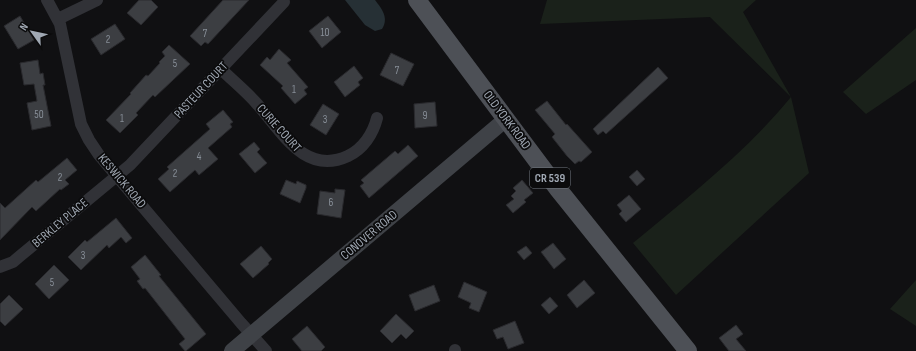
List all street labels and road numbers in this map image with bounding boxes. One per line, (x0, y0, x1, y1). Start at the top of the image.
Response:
street label: PASTEUR COURT (171, 58, 231, 122)
street label: OLD YORK ROAD (480, 87, 534, 153)
street label: CURIE COURT (253, 101, 305, 155)
street label: KESWICK ROAD (95, 150, 149, 212)
road number: CR 539 (530, 168, 570, 188)
street label: BERKLEY PLACE (29, 195, 91, 251)
street label: CONOVER ROAD (337, 207, 401, 263)

